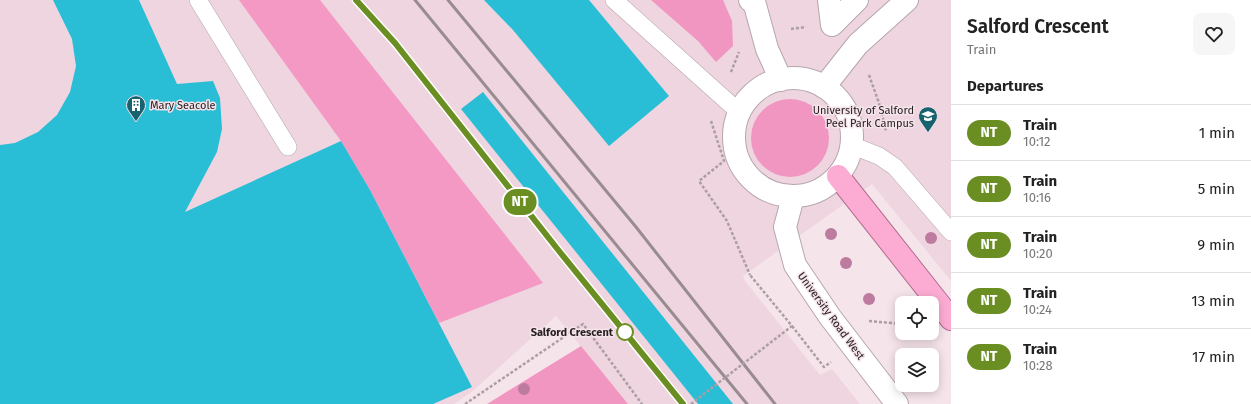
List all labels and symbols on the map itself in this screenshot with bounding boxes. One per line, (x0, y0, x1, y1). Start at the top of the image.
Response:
building icon: Mary Seacole (125, 94, 147, 122)
place label: Mary Seacole (150, 99, 216, 112)
place label: University of Salford Peel Park Campus (813, 104, 914, 130)
school or university icon: University of Salford Peel Park Campus (917, 105, 939, 133)
line badge: NT (502, 189, 538, 215)
street label: University Road West (795, 270, 867, 362)
marker: Salford Crescent (616, 323, 634, 341)
place label: Salford Crescent (531, 326, 614, 339)

